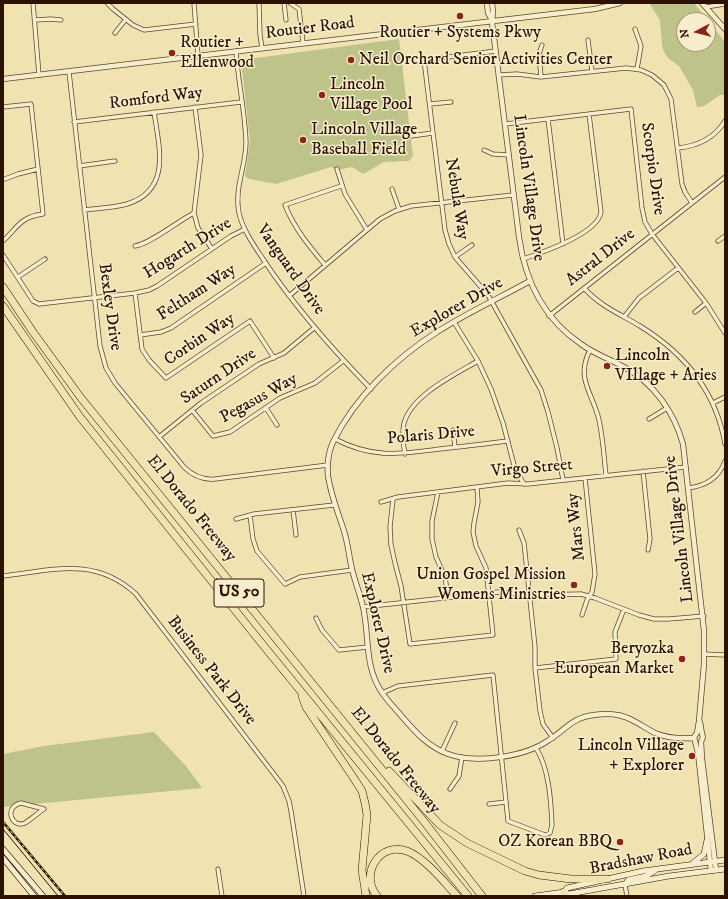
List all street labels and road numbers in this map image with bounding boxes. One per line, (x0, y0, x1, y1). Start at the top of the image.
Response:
street label: Routier Road (264, 13, 356, 45)
street label: Romford Way (108, 83, 204, 115)
street label: Lincoln Village Drive (508, 113, 548, 263)
street label: Scorpio Drive (635, 121, 669, 217)
street label: Nebula Way (439, 157, 473, 241)
street label: Hogarth Drive (140, 214, 236, 284)
street label: Vanguard Drive (251, 221, 329, 319)
street label: Astral Drive (562, 225, 640, 291)
street label: Feltham Way (154, 260, 240, 326)
street label: Bexley Drive (93, 262, 125, 352)
street label: Explorer Drive (407, 273, 507, 343)
street label: Corbin Way (161, 309, 239, 371)
street label: Saturn Drive (177, 344, 261, 410)
street label: Pegasus Way (217, 369, 301, 429)
street label: Polaris Drive (386, 422, 476, 450)
street label: El Dorado Freeway (142, 451, 240, 567)
street label: Lincoln Village Drive (661, 454, 699, 604)
street label: Virgo Street (490, 455, 574, 483)
street label: Mars Way (563, 492, 591, 562)
street label: Explorer Drive (355, 570, 399, 676)
road number: US 50 (214, 579, 264, 607)
street label: Business Park Drive (162, 612, 260, 730)
street label: El Dorado Freeway (346, 703, 444, 819)
street label: Bradshaw Road (588, 840, 694, 880)

